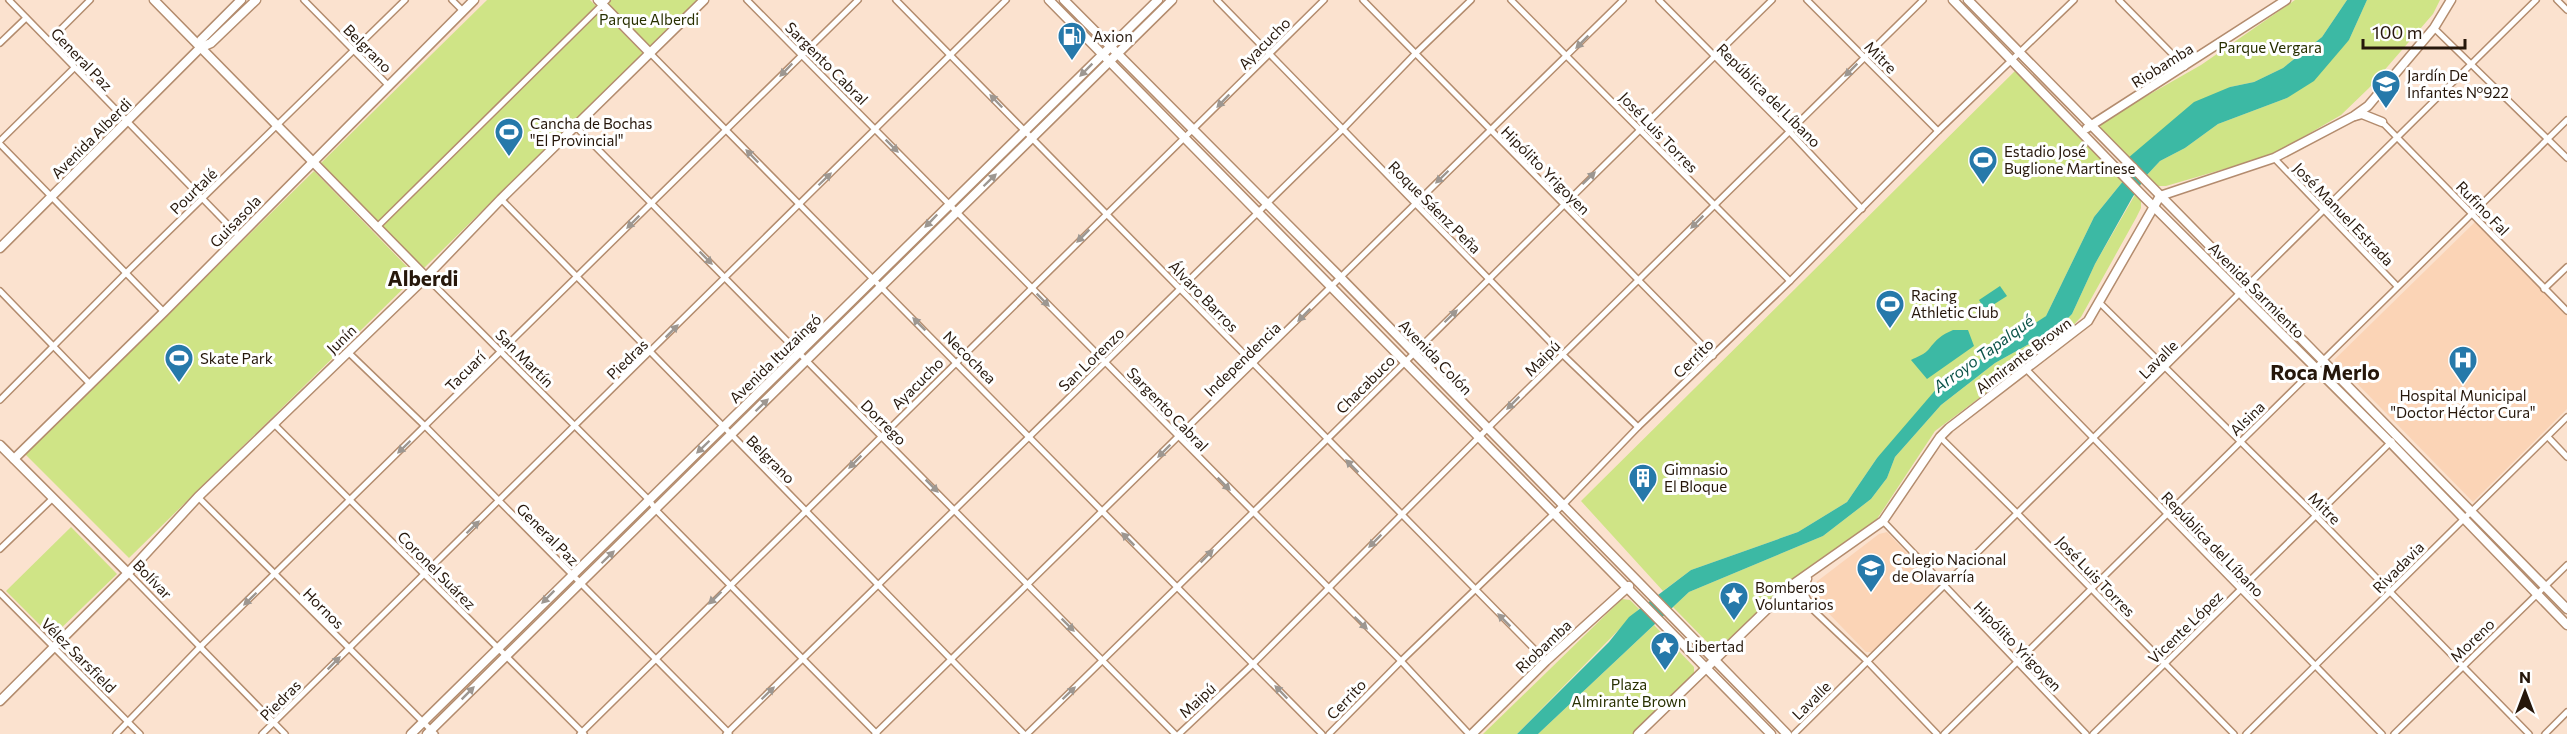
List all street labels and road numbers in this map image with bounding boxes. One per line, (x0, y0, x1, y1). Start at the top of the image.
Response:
street label: Ayacucho (1234, 13, 1294, 73)
street label: Sargento Cabral (782, 18, 872, 108)
street label: Belgrano (340, 20, 396, 76)
street label: General Paz (48, 24, 116, 94)
street label: Mitre (1861, 37, 1901, 77)
street label: República del Líbano (1713, 39, 1825, 151)
street label: Riobamba (2128, 39, 2196, 91)
street label: José Luis Torres (1616, 88, 1702, 176)
street label: Avenida Alberdi (47, 94, 135, 182)
street label: Hipólito Yrigoyen (1498, 122, 1594, 218)
street label: Roque Sáenz Peña (1385, 157, 1485, 257)
street label: José Manuel Estrada (2290, 159, 2398, 269)
street label: Pourtalé (166, 164, 220, 218)
street label: Rufino Fal (2453, 177, 2513, 239)
street label: Guisasola (206, 191, 264, 251)
street label: Avenida Sarmiento (2205, 238, 2309, 342)
street label: Álvaro Barros (1166, 256, 1243, 335)
street label: Avenida Ituzaingó (725, 310, 825, 406)
street label: Almirante Brown (1972, 313, 2074, 397)
street label: Avenida Colón (1396, 316, 1476, 398)
street label: Independencia (1200, 318, 1284, 400)
street label: Junín (323, 321, 359, 357)
street label: San Lorenzo (1054, 323, 1128, 395)
street label: San Martín (492, 325, 558, 391)
street label: Necochea (940, 327, 1000, 387)
street label: Cerrito (1669, 334, 1717, 382)
street label: Piedras (603, 335, 651, 383)
street label: Maipú (1520, 336, 1564, 380)
street label: Lavalle (2135, 336, 2181, 382)
street label: Tacuarí (441, 346, 490, 395)
street label: Chacabuco (1332, 351, 1398, 417)
street label: Ayacucho (887, 353, 947, 413)
street label: Sargento Cabral (1123, 363, 1213, 455)
street label: Dorrego (858, 396, 910, 448)
street label: Alsina (2226, 397, 2268, 439)
street label: Belgrano (743, 431, 799, 487)
street label: República del Líbano (2158, 488, 2268, 600)
street label: Mitre (2305, 488, 2345, 528)
street label: General Paz (513, 499, 583, 569)
street label: Coronel Suárez (394, 527, 480, 613)
street label: José Luis Torres (2053, 532, 2139, 620)
street label: Rivadavia (2369, 538, 2427, 596)
street label: Bolívar (130, 556, 176, 602)
street label: Hornos (300, 584, 348, 632)
street label: Vicente López (2144, 587, 2226, 667)
street label: Hipólito Yrigoyen (1971, 597, 2065, 695)
street label: Vélez Sarsfield (38, 614, 120, 696)
street label: Moreno (2446, 615, 2498, 665)
street label: Riobamba (1511, 616, 1575, 676)
street label: Cerrito (1322, 675, 1370, 723)
street label: Piedras (256, 676, 304, 724)
street label: Lavalle (1788, 677, 1834, 723)
street label: Maipú (1175, 679, 1219, 721)

